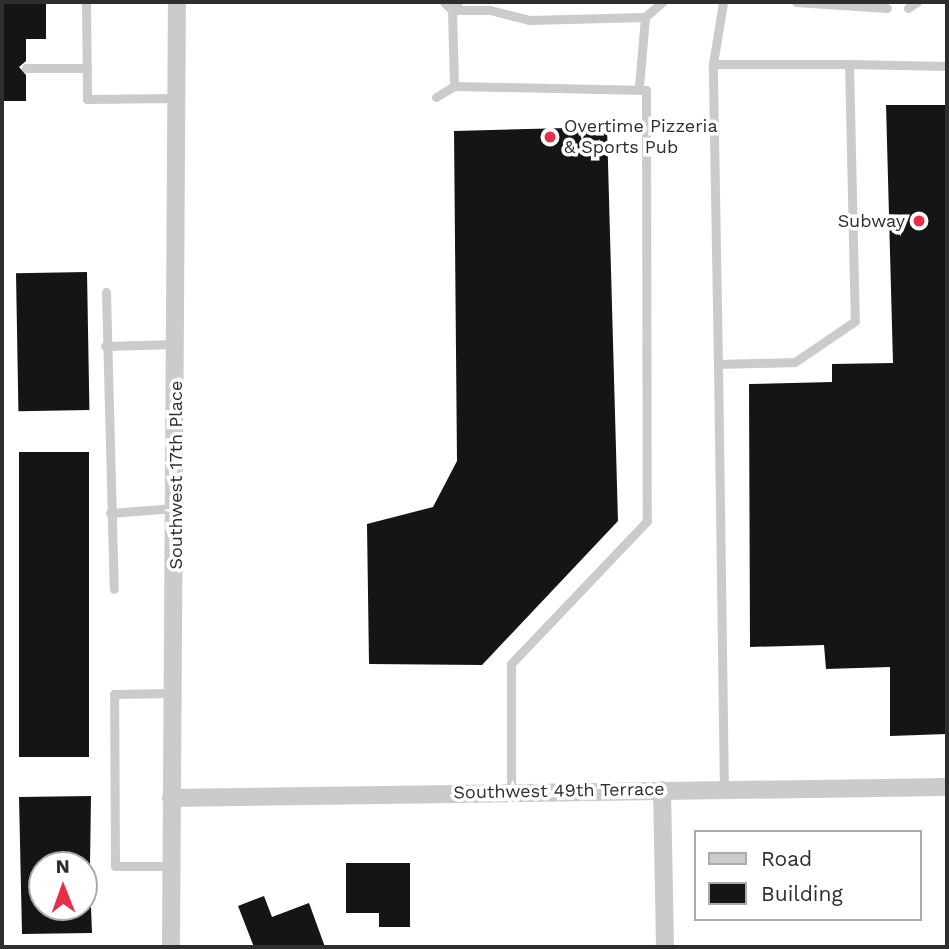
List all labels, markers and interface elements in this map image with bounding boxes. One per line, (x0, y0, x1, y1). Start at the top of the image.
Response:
place label: Overtime Pizzeria & Sports Pub (564, 116, 718, 158)
marker: Overtime Pizzeria & Sports Pub (542, 129, 558, 145)
place label: Subway (838, 210, 905, 232)
marker: Subway (911, 213, 927, 229)
street label: Southwest 17th Place (165, 380, 187, 570)
street label: Southwest 49th Terrace (453, 778, 665, 804)
legend (694, 830, 921, 921)
text: Road (761, 846, 812, 871)
north arrow (28, 851, 98, 921)
text: N (55, 855, 70, 878)
text: Building (761, 881, 843, 906)

